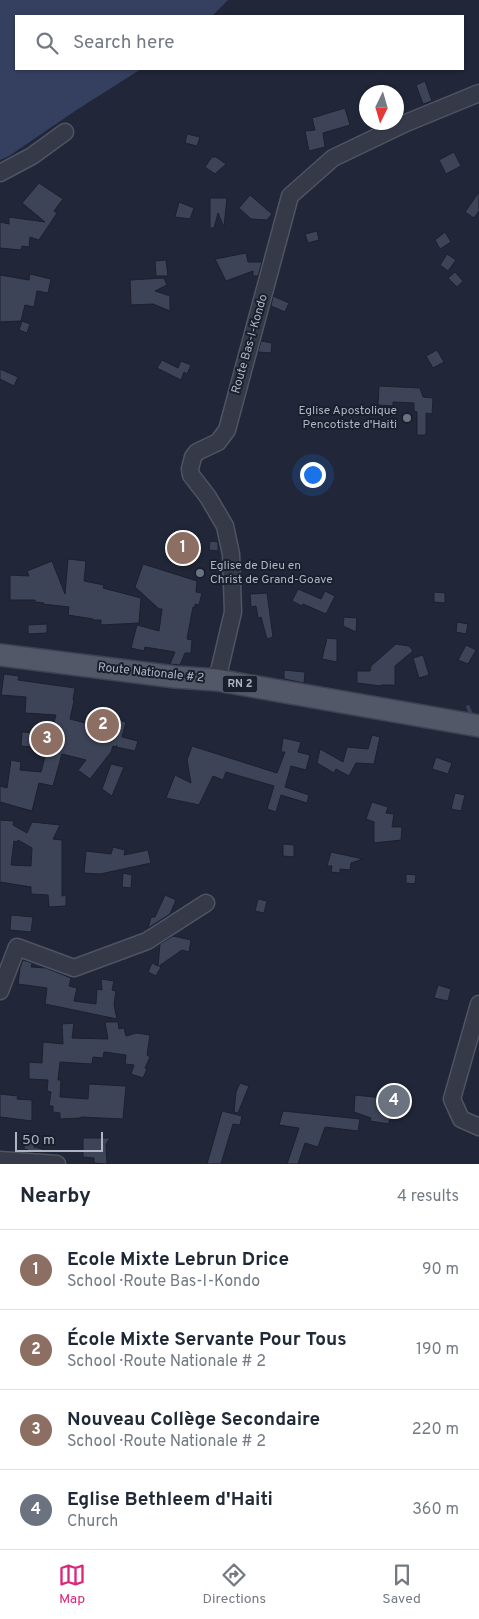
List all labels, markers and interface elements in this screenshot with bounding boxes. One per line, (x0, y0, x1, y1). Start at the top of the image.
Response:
search box (15, 15, 464, 70)
icon: search (33, 29, 61, 57)
text: Search here (73, 31, 175, 55)
north arrow (359, 85, 404, 130)
street label: Route Bas-I-Kondo (228, 292, 272, 396)
place label: Eglise Apostolique Pencotiste d'Haiti (299, 403, 397, 433)
marker: Eglise Apostolique Pencotiste d'Haiti (401, 412, 413, 424)
your location (300, 462, 326, 488)
pin: 1 (167, 529, 199, 567)
place label: Eglise de Dieu en Christ de Grand-Goave (210, 558, 333, 588)
marker: Eglise de Dieu en Christ de Grand-Goave (194, 567, 206, 579)
street label: Route Nationale # 2 (97, 659, 205, 687)
road number: RN 2 (222, 676, 258, 692)
pin: 2 (87, 706, 119, 744)
pin: 3 (31, 720, 63, 758)
pin: 4 (378, 1082, 410, 1120)
scale bar (15, 1129, 102, 1152)
text: 50 m (22, 1132, 55, 1149)
text: Nearby (20, 1183, 91, 1210)
text: 4 results (397, 1187, 459, 1207)
text: Ecole Mixte Lebrun Drice (67, 1248, 289, 1272)
text: 1 (33, 1260, 39, 1280)
text: 90 m (422, 1260, 459, 1280)
text: School · Route Bas-I-Kondo (67, 1272, 260, 1292)
text: École Mixte Servante Pour Tous (67, 1328, 347, 1352)
text: 2 (31, 1340, 41, 1360)
text: 190 m (416, 1340, 459, 1360)
text: School · Route Nationale # 2 (67, 1352, 266, 1372)
text: Nouveau Collège Secondaire (67, 1408, 320, 1432)
text: 3 (31, 1420, 41, 1440)
text: 220 m (412, 1420, 459, 1440)
text: School · Route Nationale # 2 (67, 1432, 266, 1452)
text: Eglise Bethleem d'Haiti (67, 1488, 273, 1512)
text: 4 (31, 1500, 41, 1520)
text: 360 m (412, 1500, 459, 1520)
text: Church (67, 1512, 118, 1532)
tab: Map (58, 1561, 86, 1608)
tab: Directions (202, 1561, 266, 1608)
tab: Saved (382, 1561, 421, 1608)

